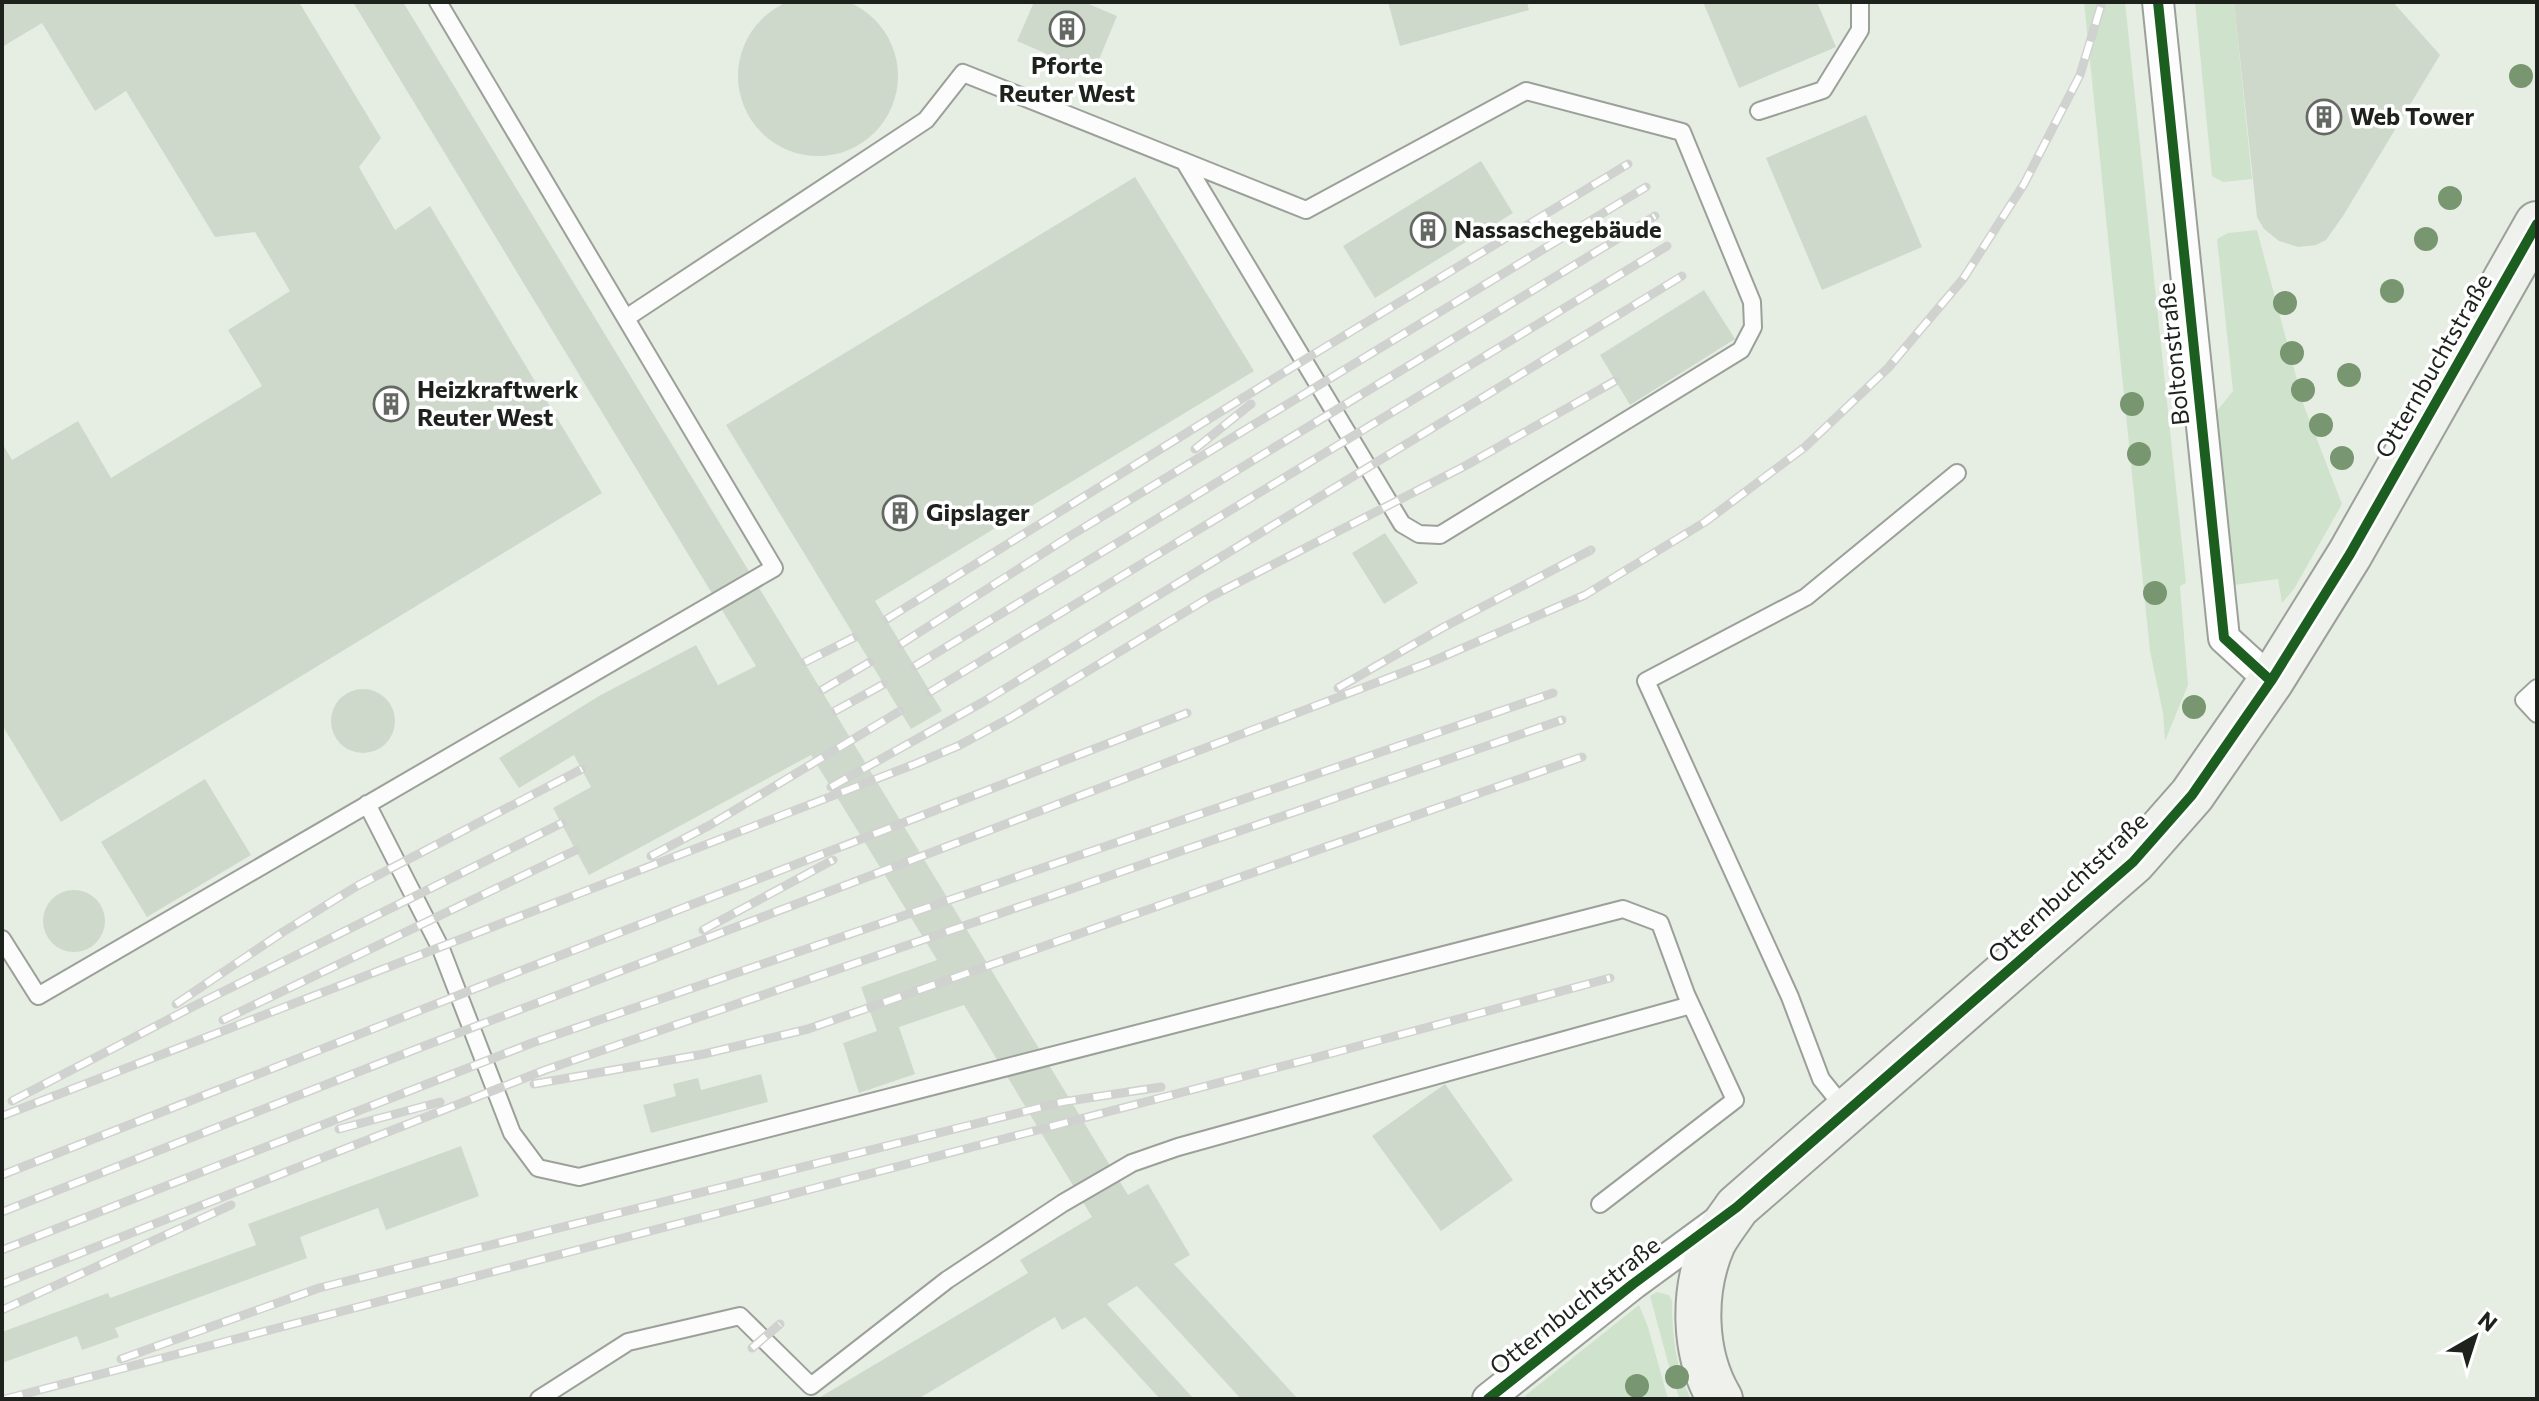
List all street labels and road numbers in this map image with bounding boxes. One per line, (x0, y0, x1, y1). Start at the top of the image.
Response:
street label: Otternbuchtstraße (2368, 268, 2497, 463)
street label: Boltonstraße (2151, 281, 2194, 427)
street label: Otternbuchtstraße (1981, 805, 2153, 968)
street label: Otternbuchtstraße (1483, 1229, 1665, 1380)

